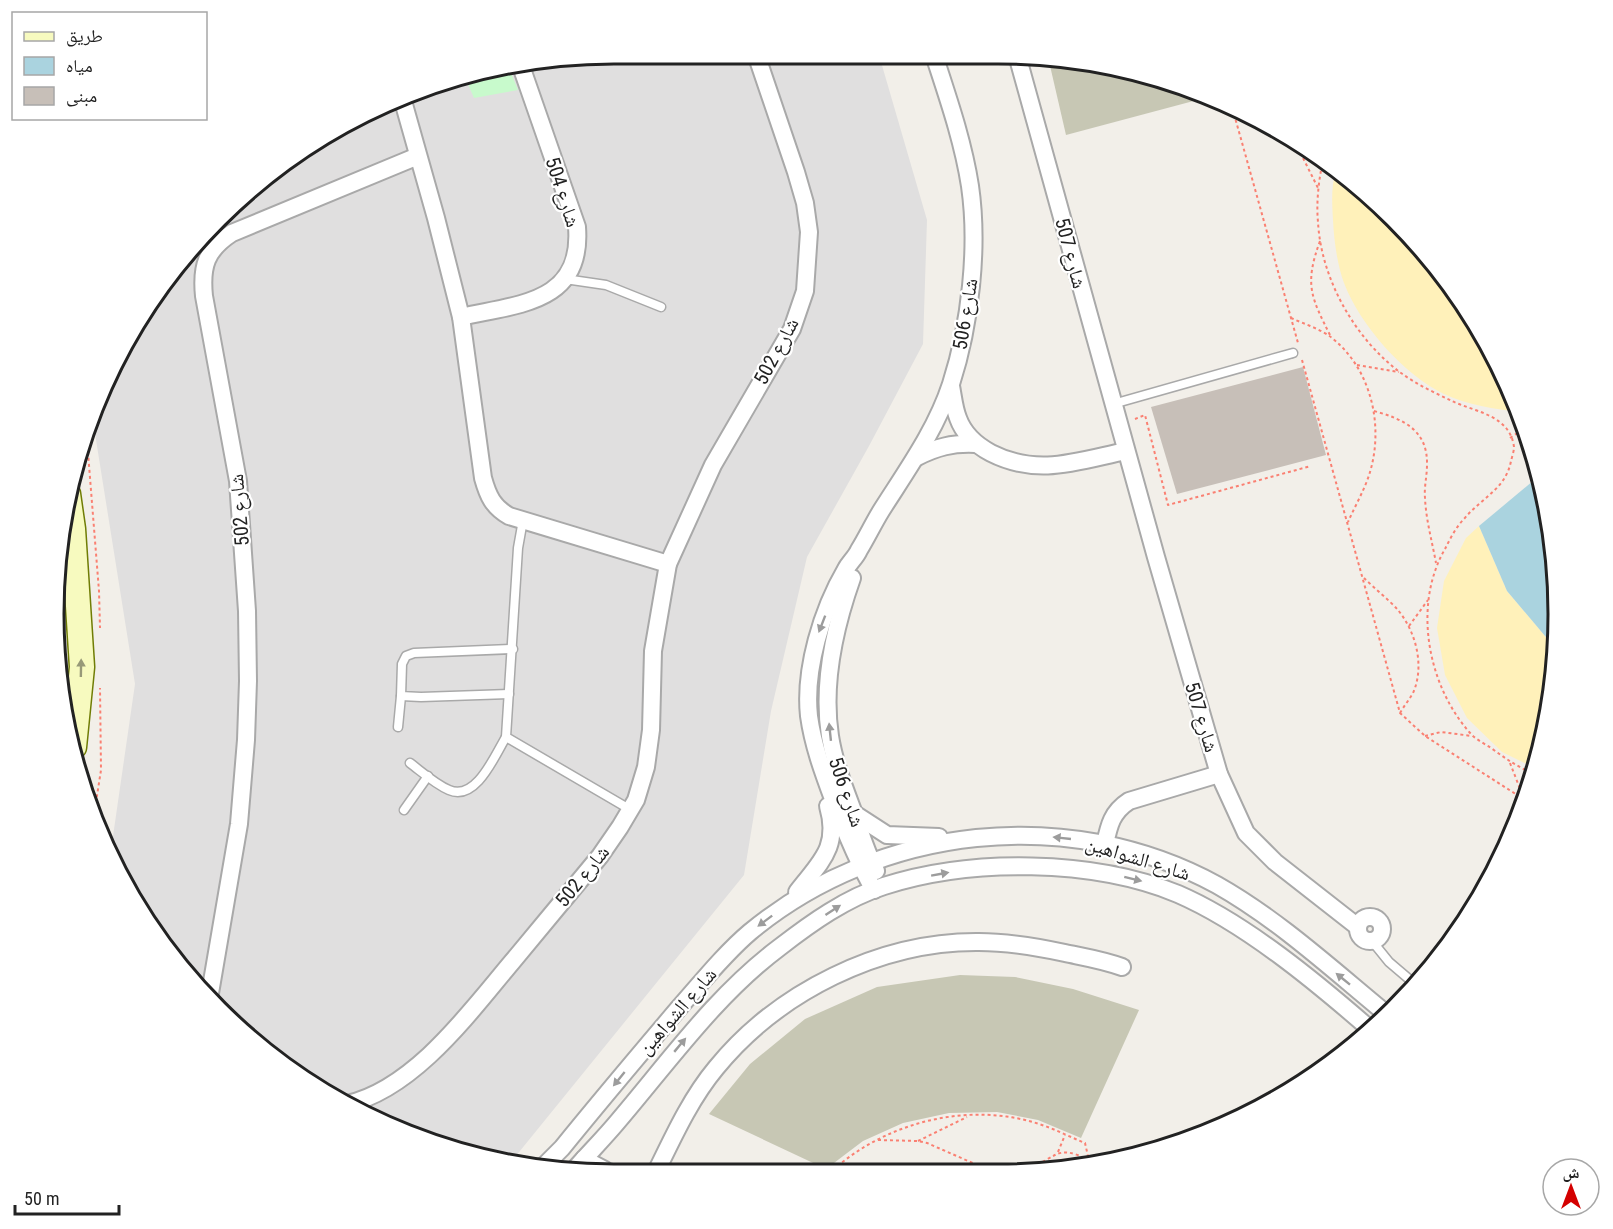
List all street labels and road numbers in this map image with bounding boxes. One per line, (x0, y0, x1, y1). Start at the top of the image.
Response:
street label: شارع 504 (539, 154, 586, 230)
street label: شارع 507 (1049, 215, 1092, 291)
street label: شارع 506 (947, 276, 983, 352)
street label: شارع 502 (748, 313, 804, 389)
street label: شارع 502 (224, 473, 255, 547)
street label: شارع 507 (1179, 679, 1224, 755)
street label: شارع 506 (823, 754, 870, 830)
street label: شارع الشواهين (1083, 831, 1193, 886)
street label: شارع 502 (550, 840, 615, 912)
street label: شارع الشواهين (632, 962, 722, 1060)

